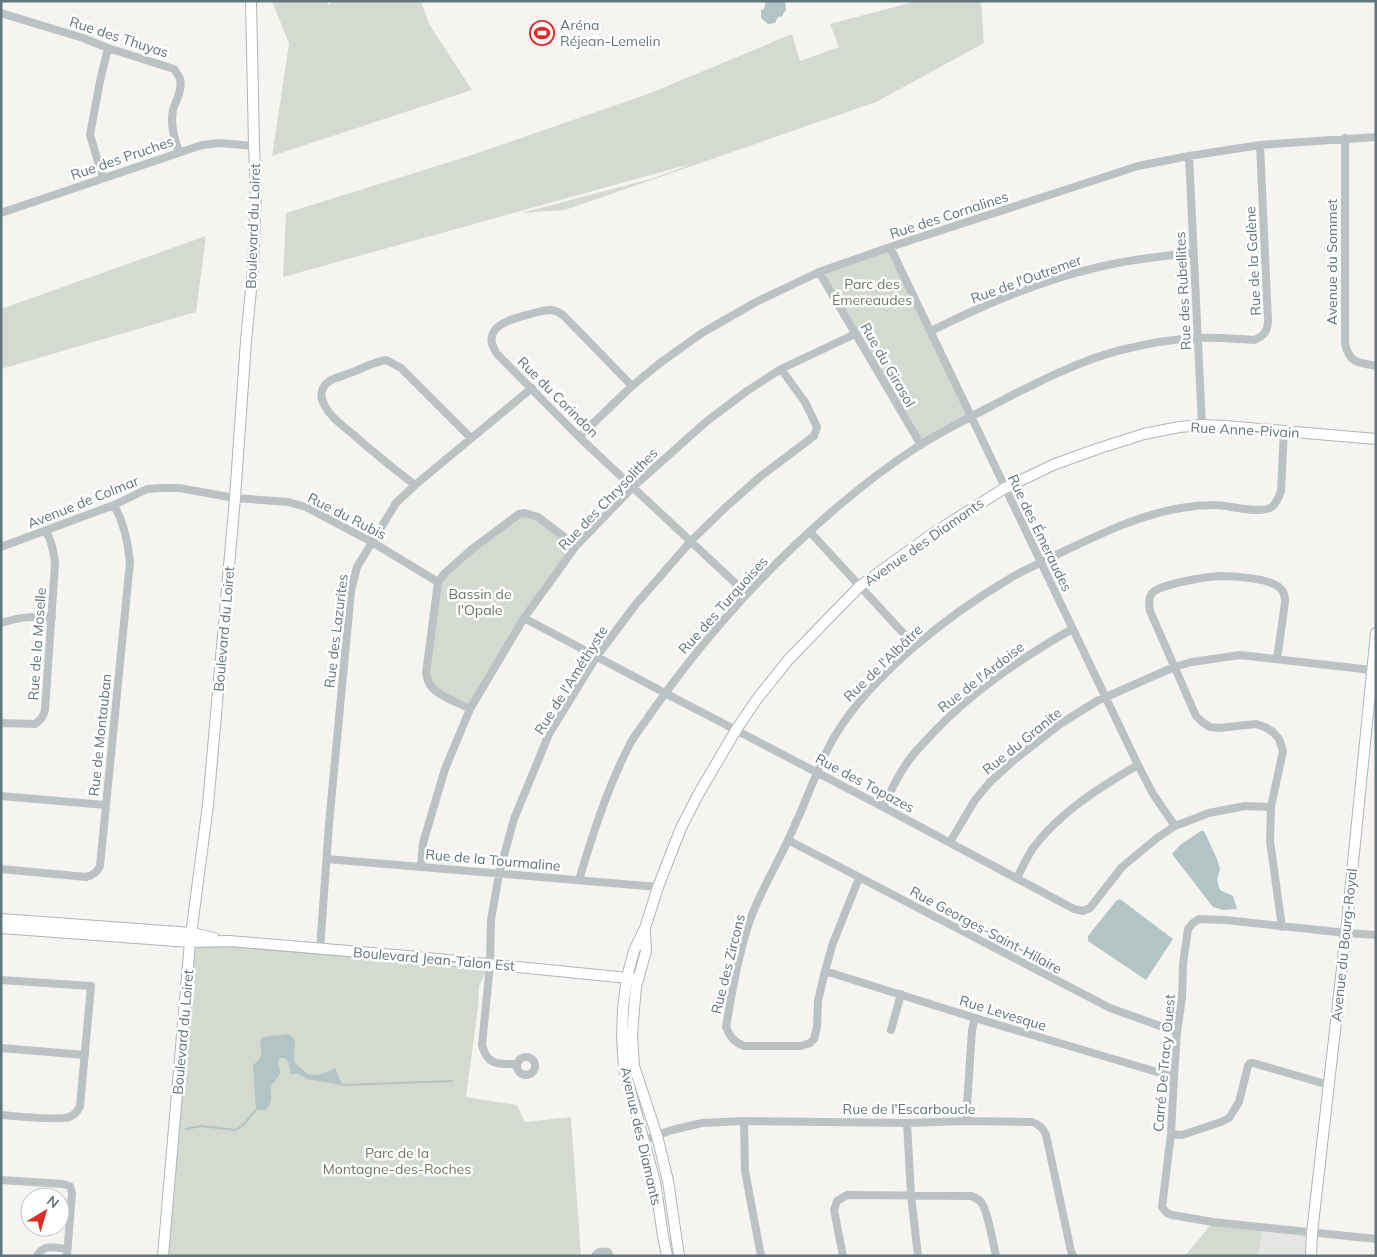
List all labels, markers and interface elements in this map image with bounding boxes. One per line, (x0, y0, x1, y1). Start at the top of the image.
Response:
street label: Rue des Thuyas (67, 13, 171, 61)
place label: Aréna Réjean‑Lemelin (560, 16, 661, 50)
sports icon: Aréna Réjean‑Lemelin (529, 20, 555, 46)
street label: Rue des Pruches (68, 132, 176, 184)
street label: Boulevard du Loiret (242, 163, 264, 289)
street label: Rue des Cornalines (887, 187, 1011, 243)
street label: Avenue du Sommet (1323, 199, 1341, 325)
street label: Rue de la Galène (1241, 206, 1265, 316)
street label: Rue des Rubellites (1171, 231, 1195, 351)
street label: Rue de l'Outremer (968, 250, 1085, 307)
park label: Parc des Émereaudes (832, 275, 912, 309)
street label: Rue du Girasol (857, 320, 919, 410)
street label: Rue du Corindon (514, 353, 602, 441)
street label: Rue Anne-Pivain (1190, 418, 1300, 442)
street label: Rue des Chrysolithes (554, 444, 662, 554)
street label: Avenue de Colmar (25, 471, 142, 532)
street label: Rue des Émeraudes (1004, 471, 1076, 595)
street label: Rue du Rubis (305, 489, 389, 543)
street label: Avenue des Diamants (861, 494, 987, 590)
street label: Rue des Turquoises (674, 552, 772, 658)
street label: Boulevard du Loiret (210, 566, 238, 692)
street label: Rue des Lazurites (320, 573, 352, 689)
park label: Bassin de l'Opale (448, 585, 512, 619)
street label: Rue de la Moselle (24, 587, 50, 701)
street label: Rue de l'Albâtre (840, 621, 926, 705)
street label: Rue de l'Améthyste (530, 622, 612, 738)
street label: Rue de l'Ardoise (934, 638, 1028, 716)
street label: Rue de Montauban (85, 673, 115, 797)
street label: Rue du Granite (979, 704, 1065, 778)
street label: Rue des Topazes (812, 749, 918, 817)
street label: Rue de la Tourmaline (425, 845, 561, 875)
street label: Avenue du Bourg-Royal (1327, 867, 1361, 1023)
street label: Rue Georges-Saint-Hilaire (907, 882, 1065, 978)
street label: Rue des Zircons (707, 912, 749, 1016)
street label: Boulevard Jean-Talon Est (352, 943, 516, 975)
street label: Boulevard du Loiret (169, 969, 197, 1095)
street label: Rue Levesque (957, 991, 1049, 1035)
street label: Carré De Tracy Ouest (1149, 993, 1179, 1133)
street label: Avenue des Diamants (616, 1065, 666, 1207)
street label: Rue de l'Escarboucle (843, 1100, 975, 1118)
park label: Parc de la Montagne-des-Roches (323, 1144, 471, 1178)
north arrow (20, 1187, 70, 1237)
text: N (43, 1191, 63, 1212)

